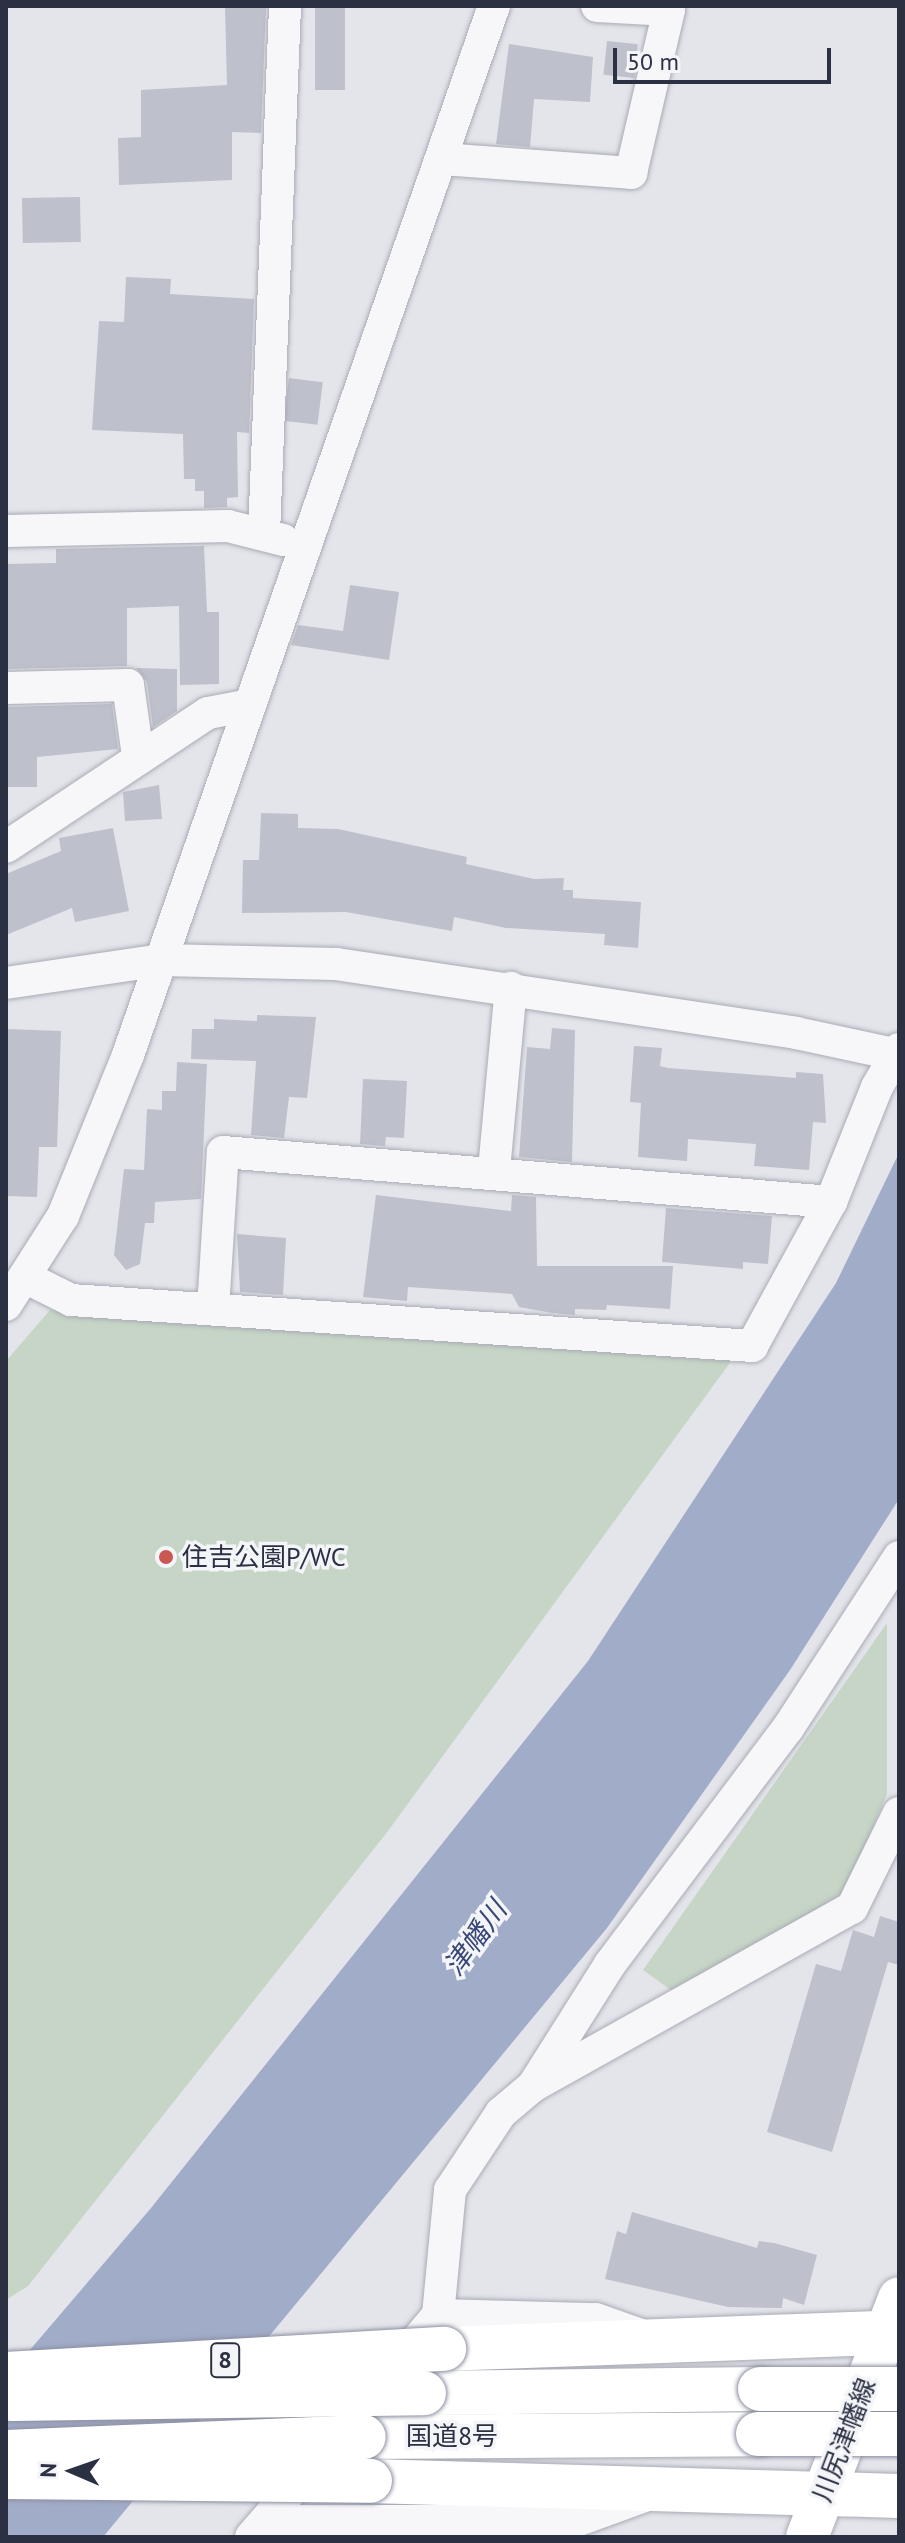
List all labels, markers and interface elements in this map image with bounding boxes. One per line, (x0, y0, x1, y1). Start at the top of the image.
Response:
scale bar (617, 32, 835, 82)
text: 50 m (627, 46, 679, 77)
place label: 住吉公園P/WC (182, 1541, 346, 1573)
marker: 住吉公園P/WC (157, 1548, 175, 1566)
water label: 津幡川 (437, 1894, 513, 1982)
road number: 8 (209, 2340, 241, 2380)
street label: 川尻津幡線 (806, 2374, 882, 2506)
street label: 国道8号 (406, 2420, 498, 2452)
north arrow (32, 2431, 112, 2511)
text: N (34, 2462, 62, 2478)

